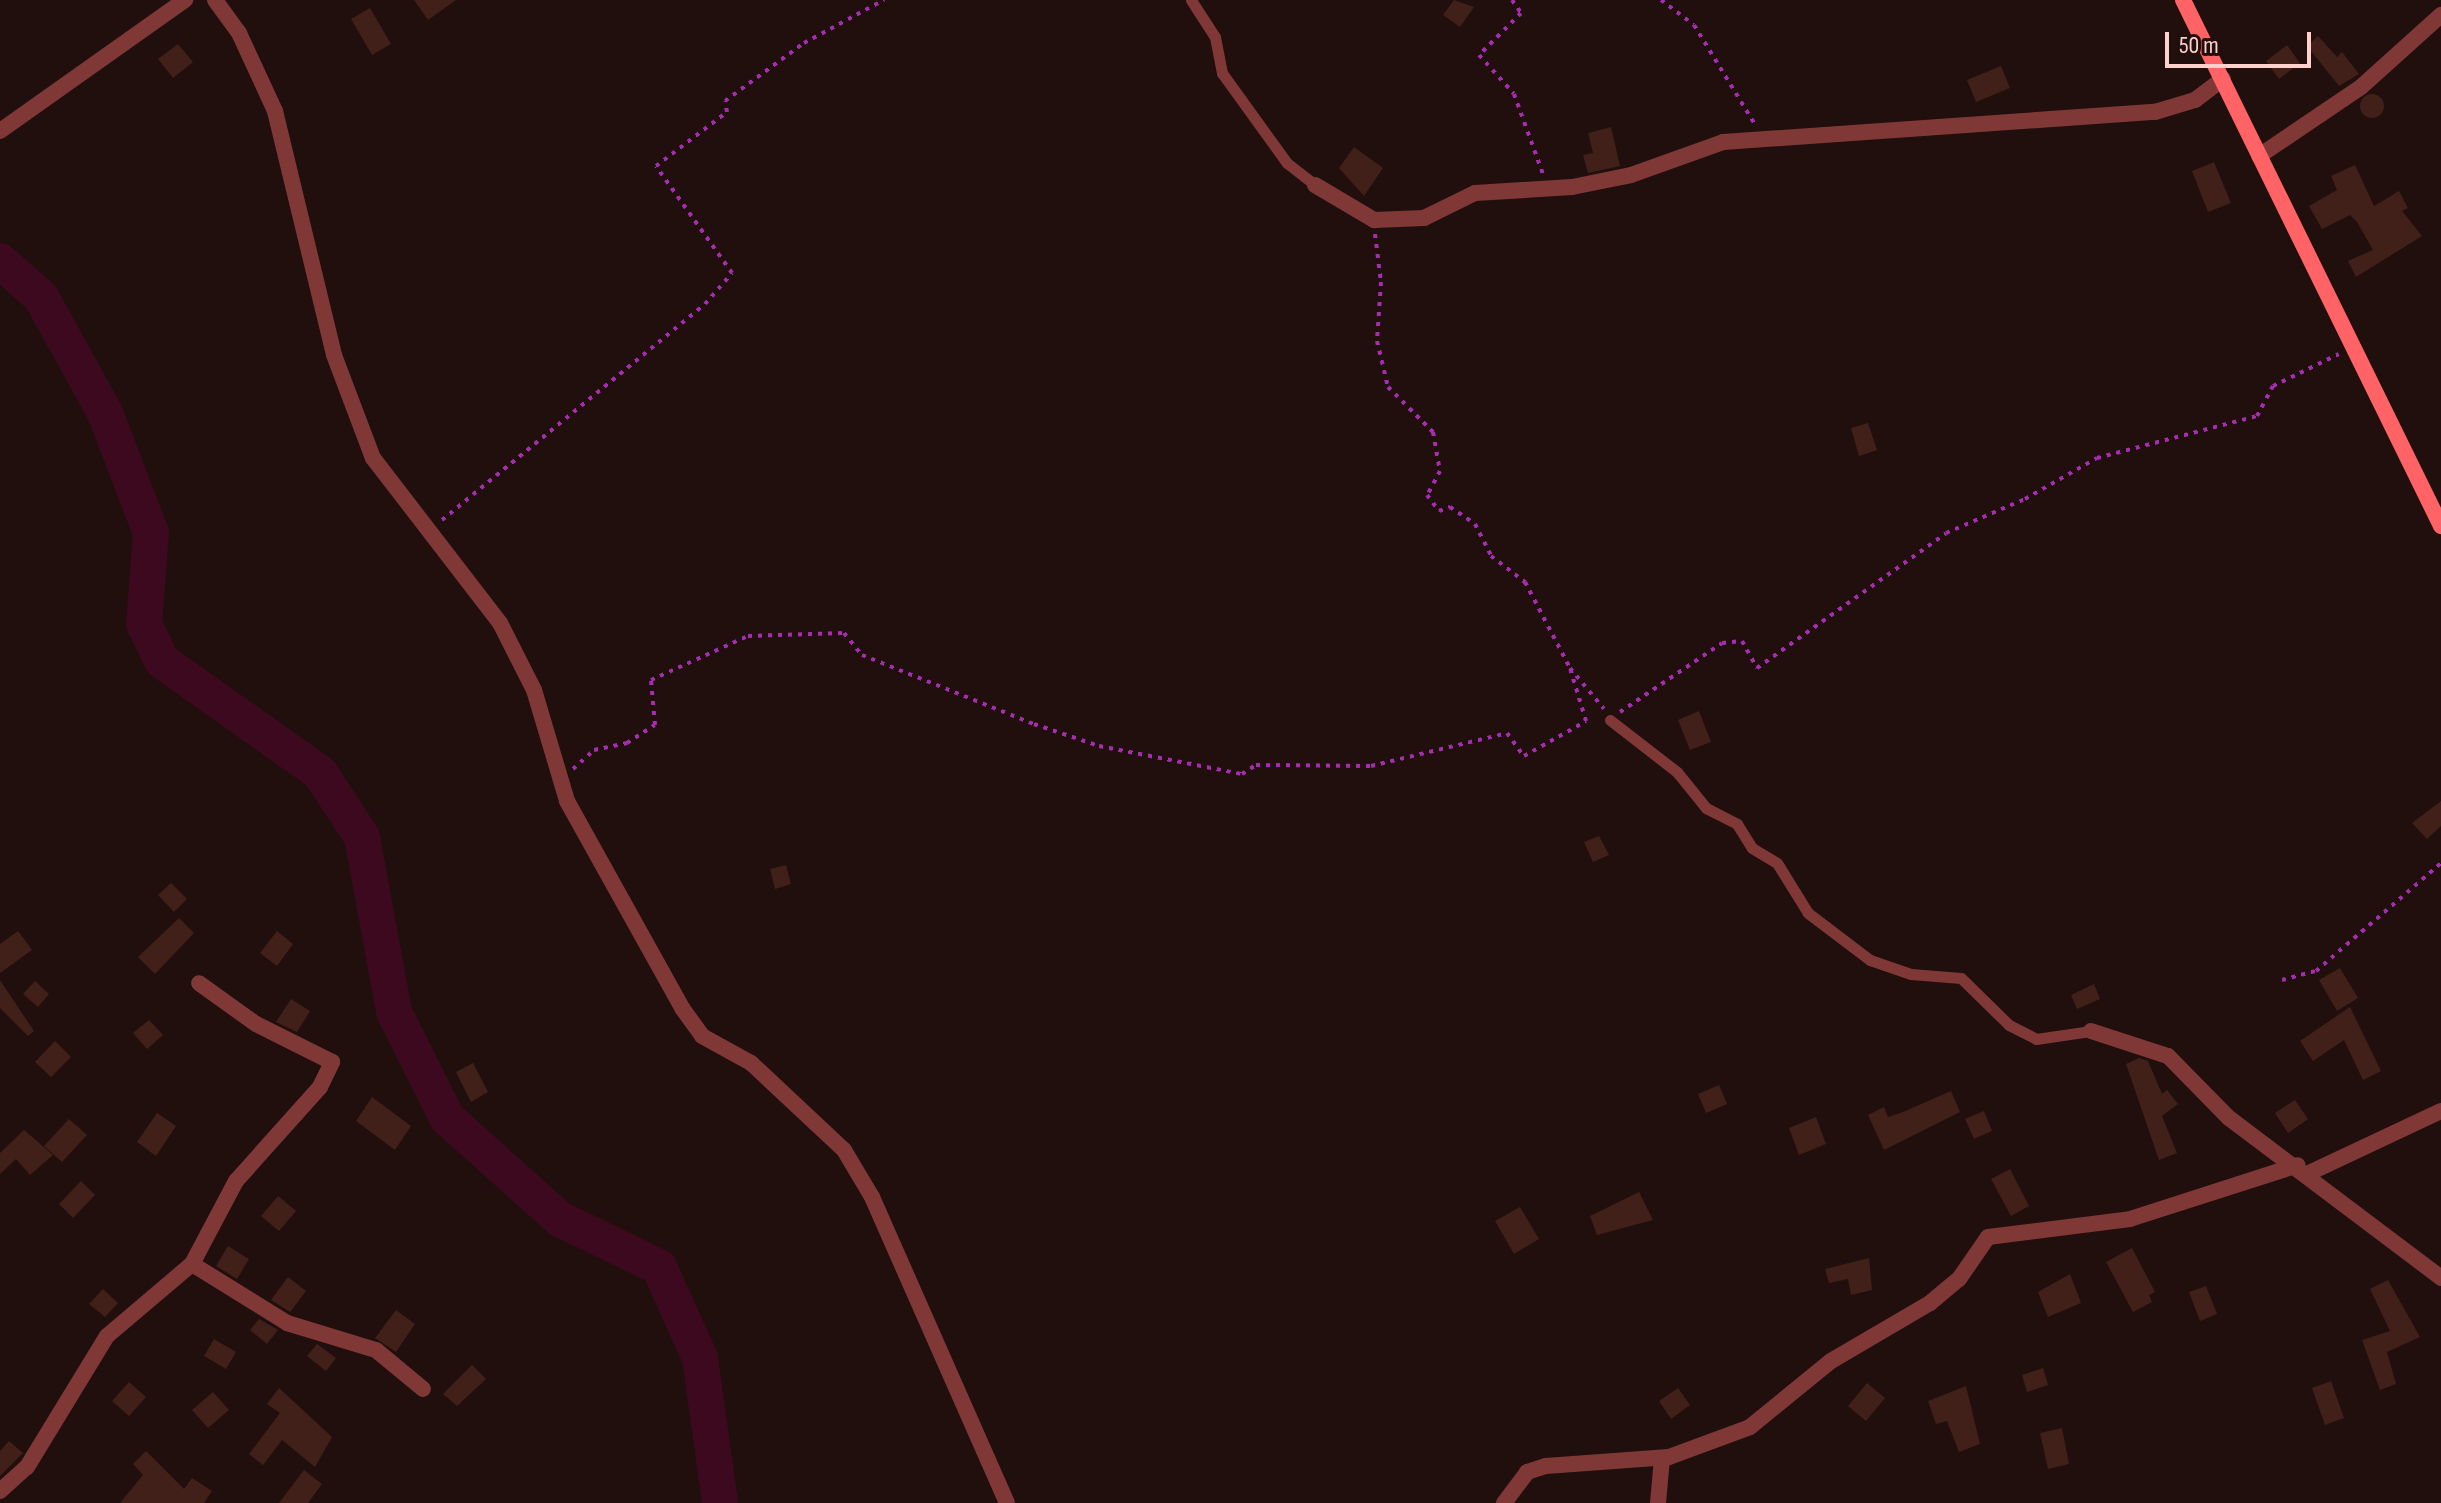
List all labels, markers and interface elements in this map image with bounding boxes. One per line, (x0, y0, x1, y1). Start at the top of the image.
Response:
scale bar (2169, 16, 2315, 66)
text: 50 m (2179, 31, 2219, 60)

